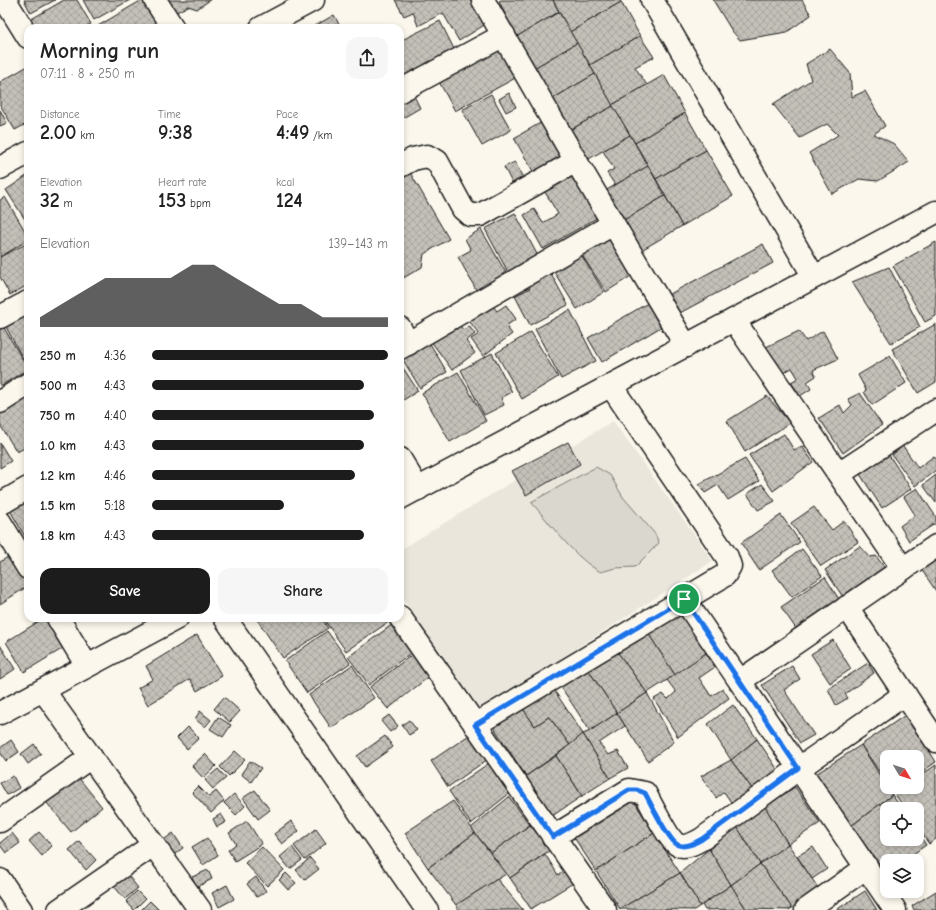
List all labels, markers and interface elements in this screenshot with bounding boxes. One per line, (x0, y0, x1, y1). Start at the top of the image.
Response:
button: share (346, 37, 388, 79)
text: Morning run (40, 38, 159, 64)
text: 07:11 · 8 × 250 m (40, 66, 135, 81)
text: Distance (40, 108, 79, 121)
text: Time (158, 108, 181, 121)
text: Pace (276, 108, 298, 121)
text: 2.00 (40, 121, 76, 144)
text: 9:38 (158, 121, 193, 144)
text: 4:49 (276, 121, 309, 144)
text: km (76, 129, 95, 142)
text: /km (309, 129, 332, 142)
text: Elevation (40, 176, 82, 189)
text: Heart rate (158, 176, 207, 189)
text: kcal (276, 176, 294, 189)
text: 32 (40, 189, 60, 212)
text: 153 (158, 189, 186, 212)
text: 124 (276, 189, 303, 212)
text: m (60, 197, 73, 210)
text: bpm (186, 197, 211, 210)
text: Elevation (40, 236, 90, 251)
text: 139–143 m (328, 236, 388, 251)
text: 250 m (40, 348, 76, 363)
text: 4:36 (104, 348, 126, 363)
text: 500 m (40, 378, 77, 393)
text: 4:43 (104, 378, 126, 393)
text: 750 m (40, 408, 75, 423)
text: 4:40 (104, 408, 127, 423)
text: 1.0 km (40, 438, 76, 453)
text: 4:43 (104, 438, 126, 453)
text: 1.2 km (40, 468, 75, 483)
text: 4:46 (104, 468, 126, 483)
text: 1.5 km (40, 498, 76, 513)
text: 5:18 (104, 498, 125, 513)
text: 1.8 km (40, 528, 75, 543)
text: 4:43 (104, 528, 126, 543)
button: Save (40, 568, 210, 614)
button: Share (218, 568, 388, 614)
pin (667, 582, 701, 616)
icon: arrive (673, 588, 695, 610)
north arrow (880, 750, 924, 794)
map controls (880, 750, 924, 898)
button: locate (880, 802, 924, 846)
button: layers (880, 854, 924, 898)

